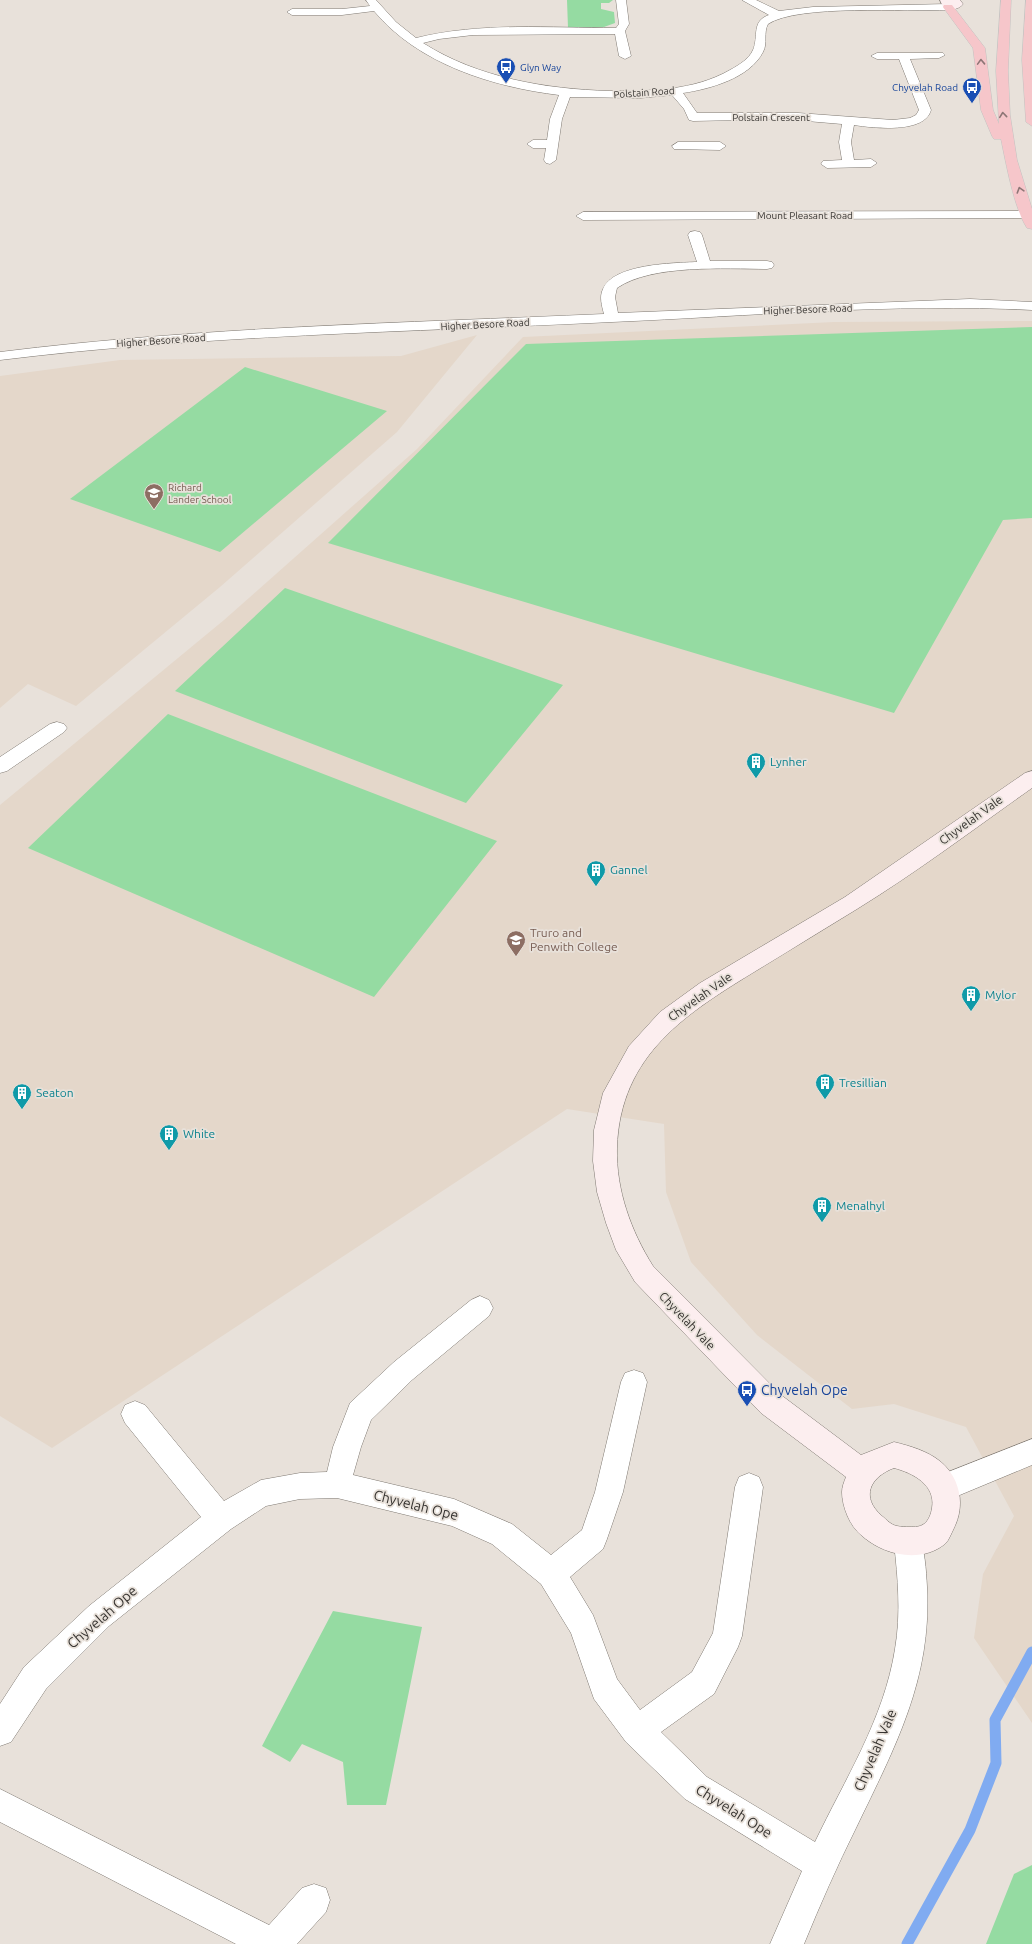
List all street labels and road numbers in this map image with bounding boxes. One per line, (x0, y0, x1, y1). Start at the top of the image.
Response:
street label: Polstain Road (613, 85, 675, 100)
street label: Polstain Crescent (732, 112, 810, 123)
street label: Mount Pleasant Road (757, 210, 853, 221)
street label: Higher Besore Road (763, 302, 853, 317)
street label: Higher Besore Road (440, 317, 530, 332)
street label: Higher Besore Road (116, 332, 206, 349)
street label: Chyvelah Vale (937, 792, 1005, 847)
street label: Chyvelah Vale (665, 970, 734, 1023)
street label: Chyvelah Vale (657, 1289, 718, 1352)
street label: Chyvelah Ope (372, 1487, 460, 1523)
street label: Chyvelah Ope (64, 1582, 140, 1652)
street label: Chyvelah Vale (851, 1707, 899, 1793)
street label: Chyvelah Ope (693, 1781, 775, 1841)

